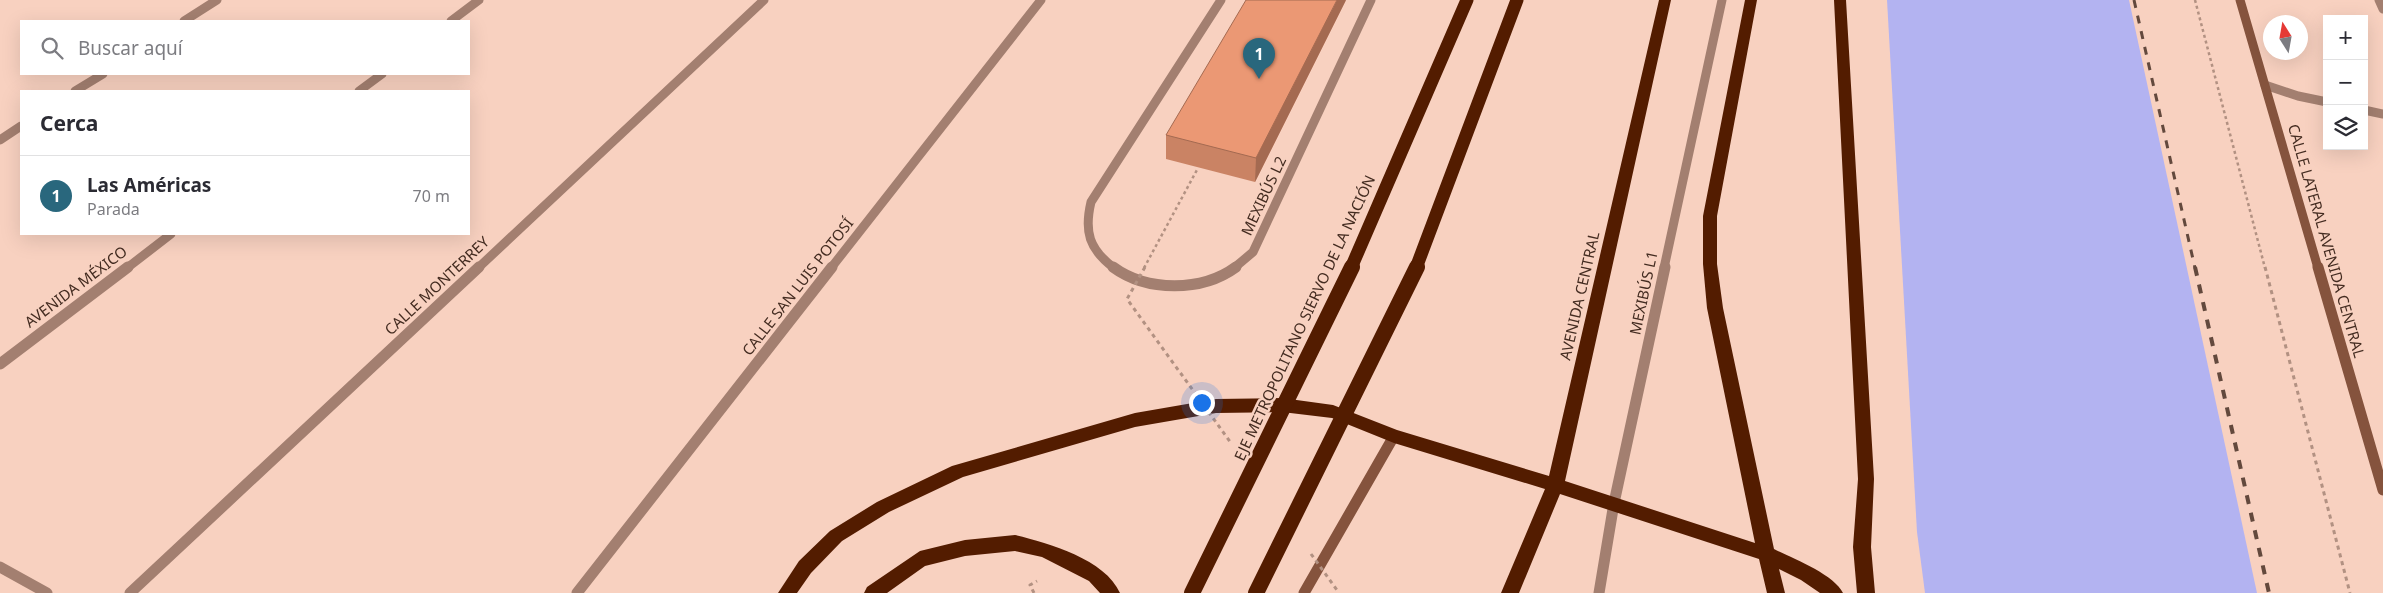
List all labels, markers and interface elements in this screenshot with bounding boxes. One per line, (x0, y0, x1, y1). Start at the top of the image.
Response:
north arrow (2263, 15, 2308, 60)
map controls (2323, 15, 2368, 150)
button: + (2323, 15, 2368, 60)
search box (20, 20, 470, 75)
icon: search (38, 34, 66, 62)
text: Buscar aquí (78, 35, 183, 61)
pin: 1 (1243, 38, 1275, 79)
button: − (2323, 60, 2368, 105)
button: layers (2323, 105, 2368, 150)
text: Cerca (40, 109, 98, 137)
street label: CALLE LATERAL AVENIDA CENTRAL (2284, 122, 2370, 360)
street label: MEXIBÚS L2 (1236, 153, 1290, 238)
text: Las Américas (87, 172, 211, 198)
street label: EJE METROPOLITANO SIERVO DE LA NACIÓN (1229, 172, 1379, 464)
text: 1 (51, 185, 61, 207)
text: 70 m (413, 185, 450, 207)
text: Parada (87, 198, 140, 220)
street label: CALLE SAN LUIS POTOSÍ (737, 213, 857, 359)
street label: AVENIDA CENTRAL (1555, 229, 1604, 362)
street label: CALLE MONTERREY (380, 231, 493, 339)
street label: AVENIDA MÉXICO (20, 241, 131, 331)
street label: MEXIBÚS L1 (1624, 249, 1662, 337)
your location (1189, 390, 1215, 416)

